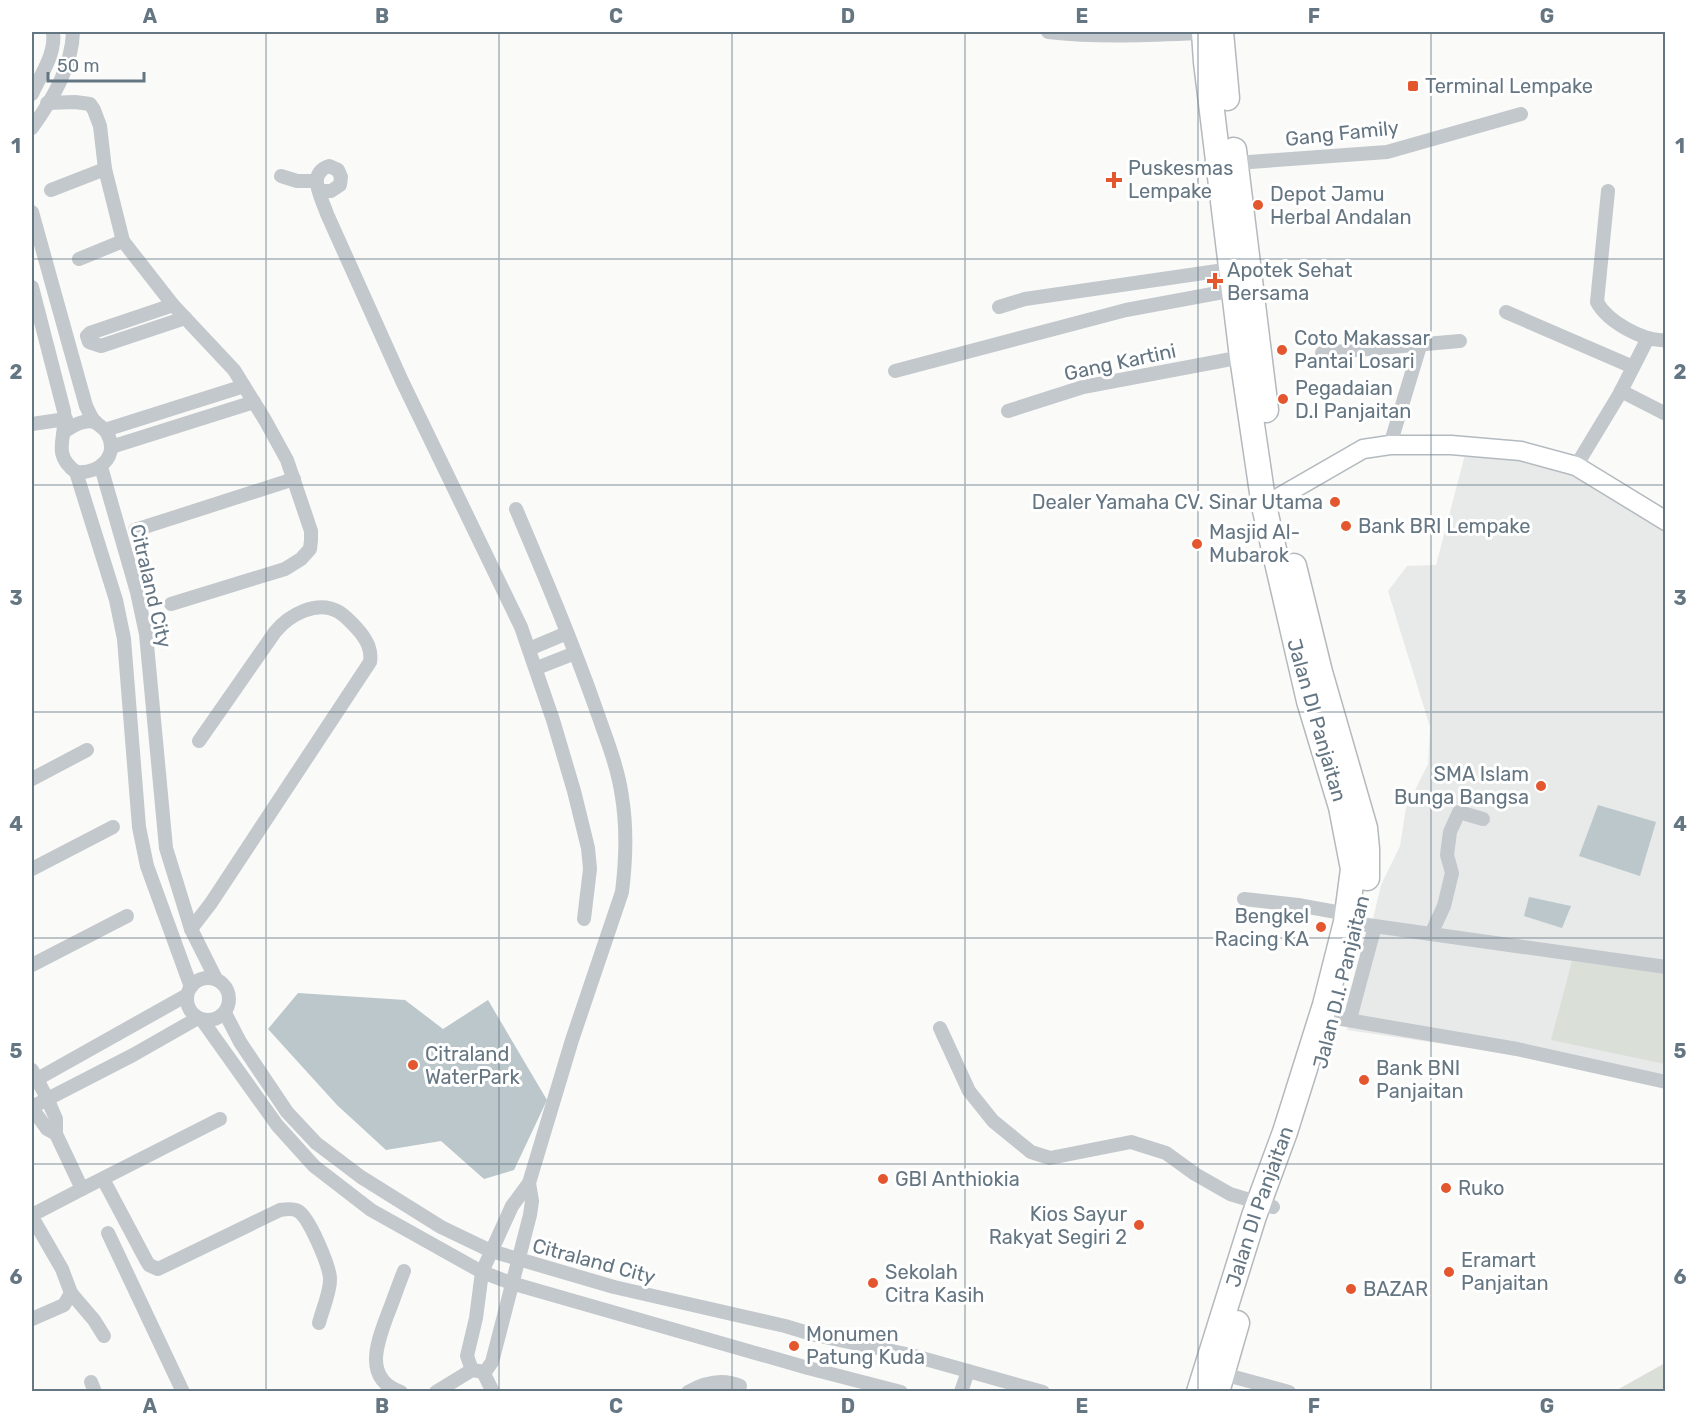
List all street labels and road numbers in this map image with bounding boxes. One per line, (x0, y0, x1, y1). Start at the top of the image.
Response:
street label: Gang Family (1284, 115, 1400, 151)
street label: Gang Kartini (1062, 338, 1178, 386)
street label: Citraland City (125, 522, 177, 650)
street label: Jalan DI Panjaitan (1282, 636, 1352, 804)
street label: Jalan D.I. Panjaitan (1308, 893, 1374, 1071)
street label: Jalan DI Panjaitan (1221, 1123, 1298, 1290)
street label: Citraland City (530, 1233, 658, 1289)

